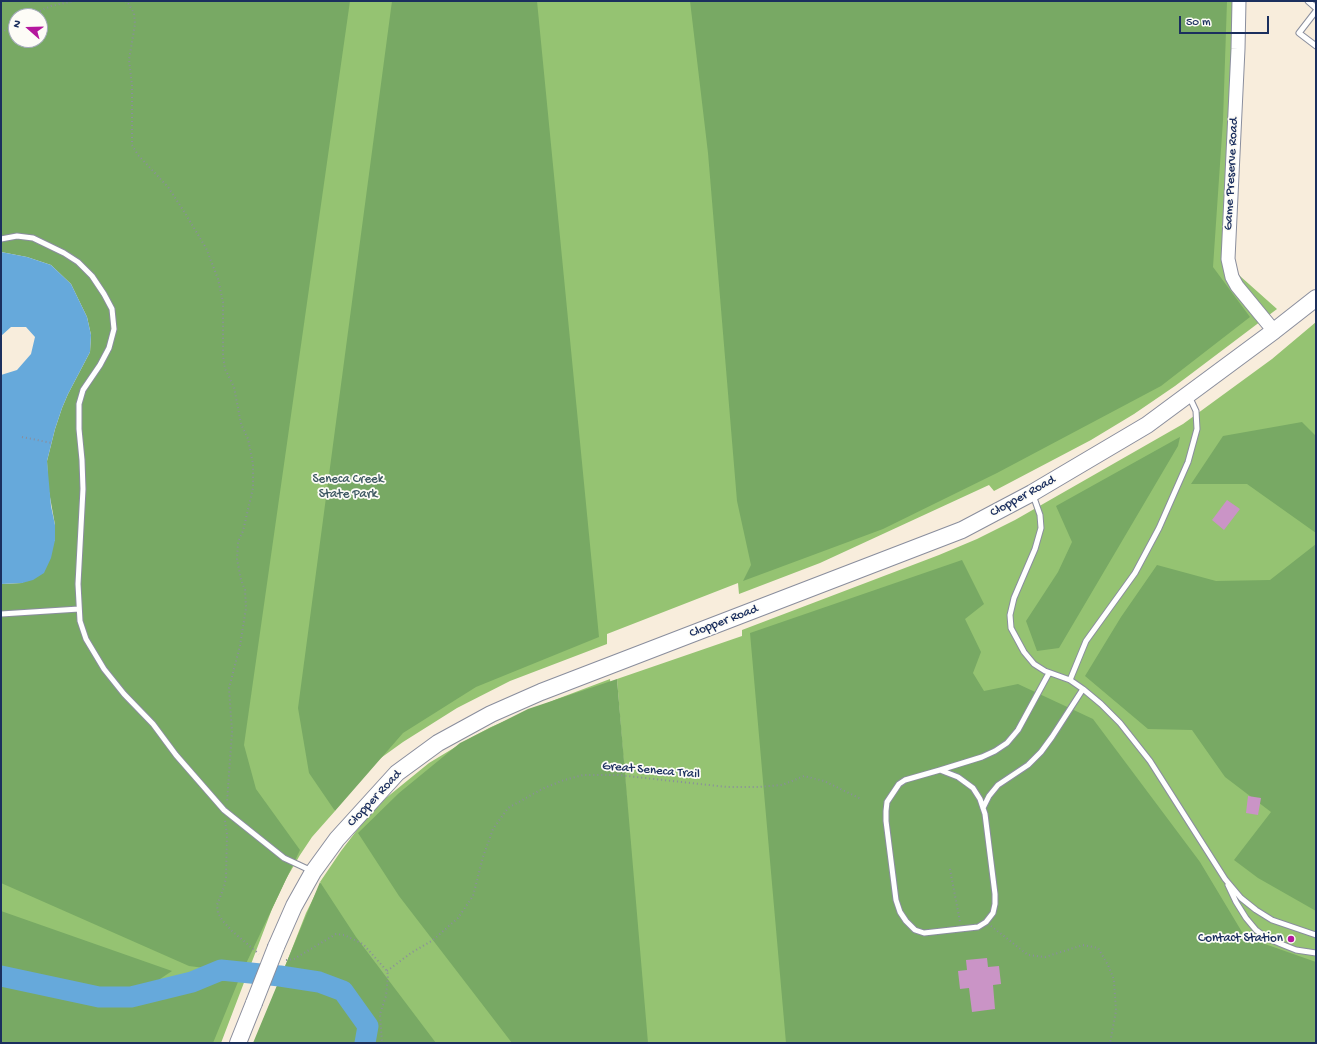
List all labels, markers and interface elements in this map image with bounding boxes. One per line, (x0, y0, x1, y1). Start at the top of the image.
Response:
north arrow (8, 8, 48, 48)
scale bar (1181, 8, 1271, 34)
text: 50 m (1186, 16, 1211, 30)
text: N (11, 19, 25, 30)
street label: Game Preserve Road (1221, 117, 1243, 231)
park label: Seneca Creek State Park (312, 472, 384, 503)
street label: Clopper Road (988, 473, 1058, 521)
street label: Clopper Road (687, 602, 761, 642)
street label: Great Seneca Trail (602, 759, 700, 783)
street label: Clopper Road (345, 767, 405, 831)
place label: Contact Station (1198, 931, 1283, 947)
marker: Contact Station (1286, 934, 1296, 944)

